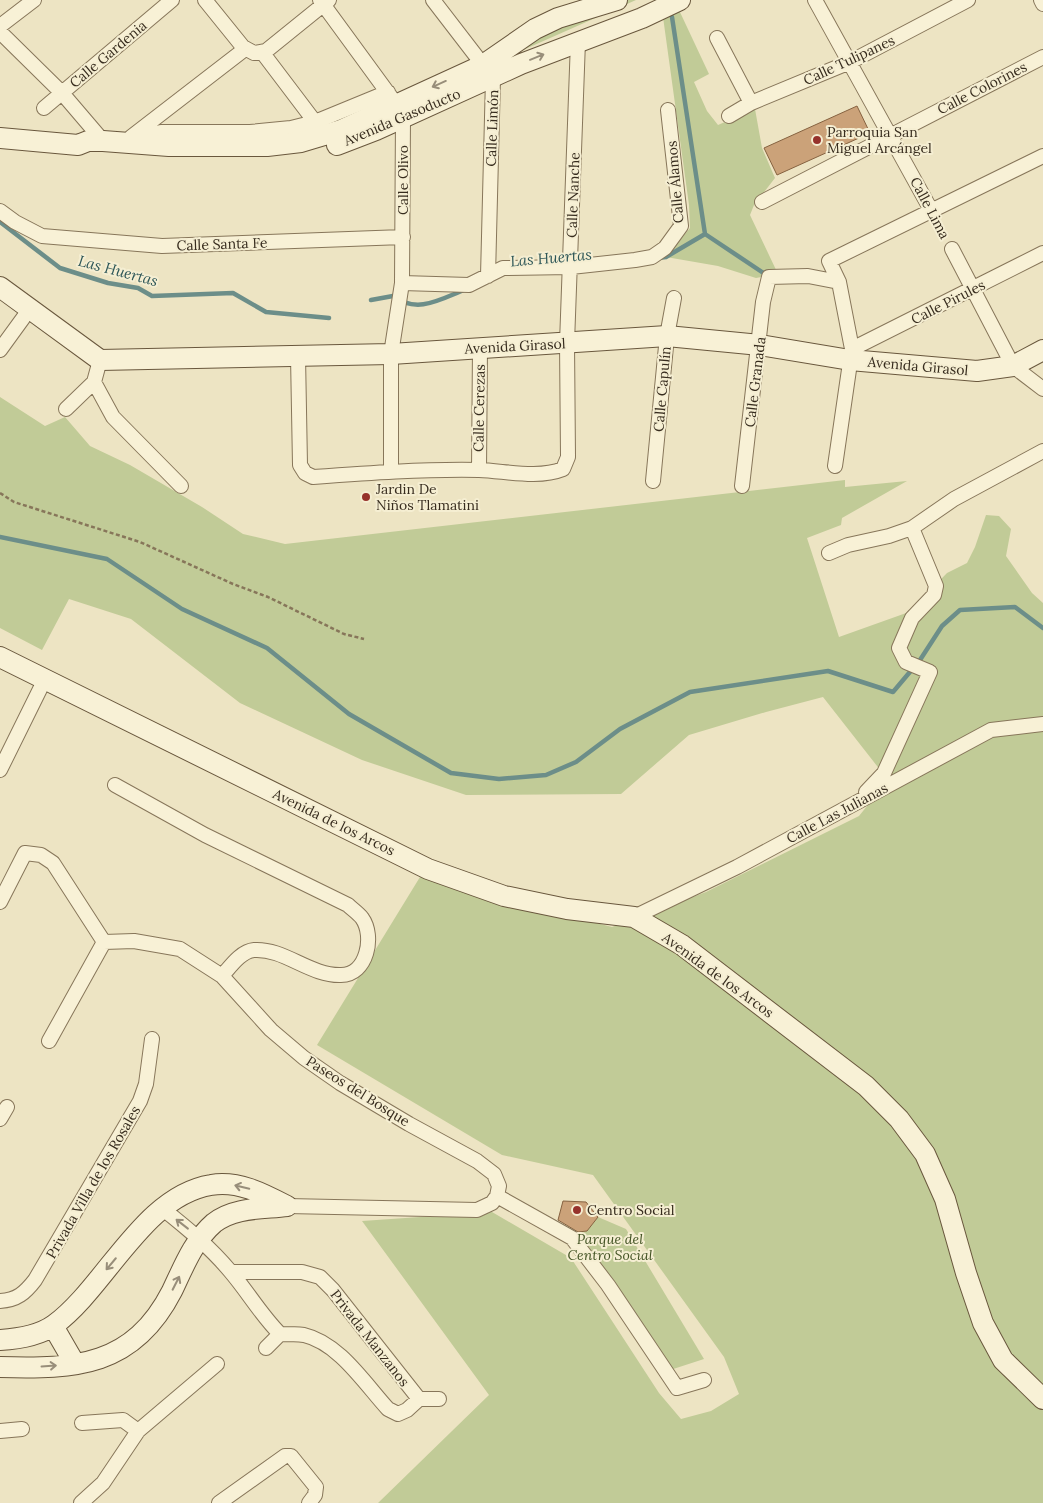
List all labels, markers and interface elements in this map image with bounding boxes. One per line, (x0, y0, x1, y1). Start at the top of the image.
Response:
street label: Calle Gardenia (66, 16, 150, 92)
street label: Calle Tulipanes (800, 31, 898, 89)
one-way arrow (529, 52, 544, 62)
street label: Calle Colorines (934, 58, 1030, 118)
one-way arrow (432, 80, 447, 90)
street label: Avenida Gasoducto (340, 84, 463, 150)
street label: Calle Limón (482, 89, 502, 167)
place label: Parroquia San Miguel Arcángel (827, 123, 932, 157)
marker: Parroquia San Miguel Arcángel (811, 134, 823, 146)
street label: Calle Álamos (662, 140, 688, 224)
street label: Calle Olivo (394, 145, 412, 215)
street label: Calle Nanche (563, 151, 584, 238)
street label: Calle Lima (906, 174, 954, 242)
street label: Calle Santa Fe (176, 233, 268, 255)
water label: Las Huertas (509, 244, 592, 271)
water label: Las Huertas (76, 251, 160, 290)
street label: Calle Pirules (908, 276, 988, 328)
street label: Avenida Girasol (463, 334, 566, 358)
street label: Calle Granada (741, 336, 769, 428)
street label: Calle Capulín (649, 345, 675, 433)
street label: Avenida Girasol (866, 353, 969, 379)
street label: Calle Cerezas (469, 364, 489, 452)
place label: Jardin De Niños Tlamatini (375, 480, 479, 514)
marker: Jardin De Niños Tlamatini (360, 491, 372, 503)
street label: Calle Las Julianas (783, 779, 891, 847)
street label: Avenida de los Arcos (269, 784, 398, 859)
street label: Avenida de los Arcos (658, 928, 777, 1021)
street label: Paseos del Bosque (303, 1052, 413, 1130)
street label: Privada Villa de los Rosales (42, 1102, 144, 1262)
one-way arrow (235, 1182, 251, 1191)
place label: Centro Social (587, 1201, 675, 1219)
marker: Centro Social (571, 1204, 583, 1216)
one-way arrow (175, 1218, 188, 1229)
park label: Parque del Centro Social (567, 1230, 653, 1264)
one-way arrow (105, 1258, 116, 1271)
one-way arrow (172, 1276, 181, 1291)
street label: Privada Manzanos (327, 1286, 413, 1390)
one-way arrow (40, 1362, 56, 1371)

